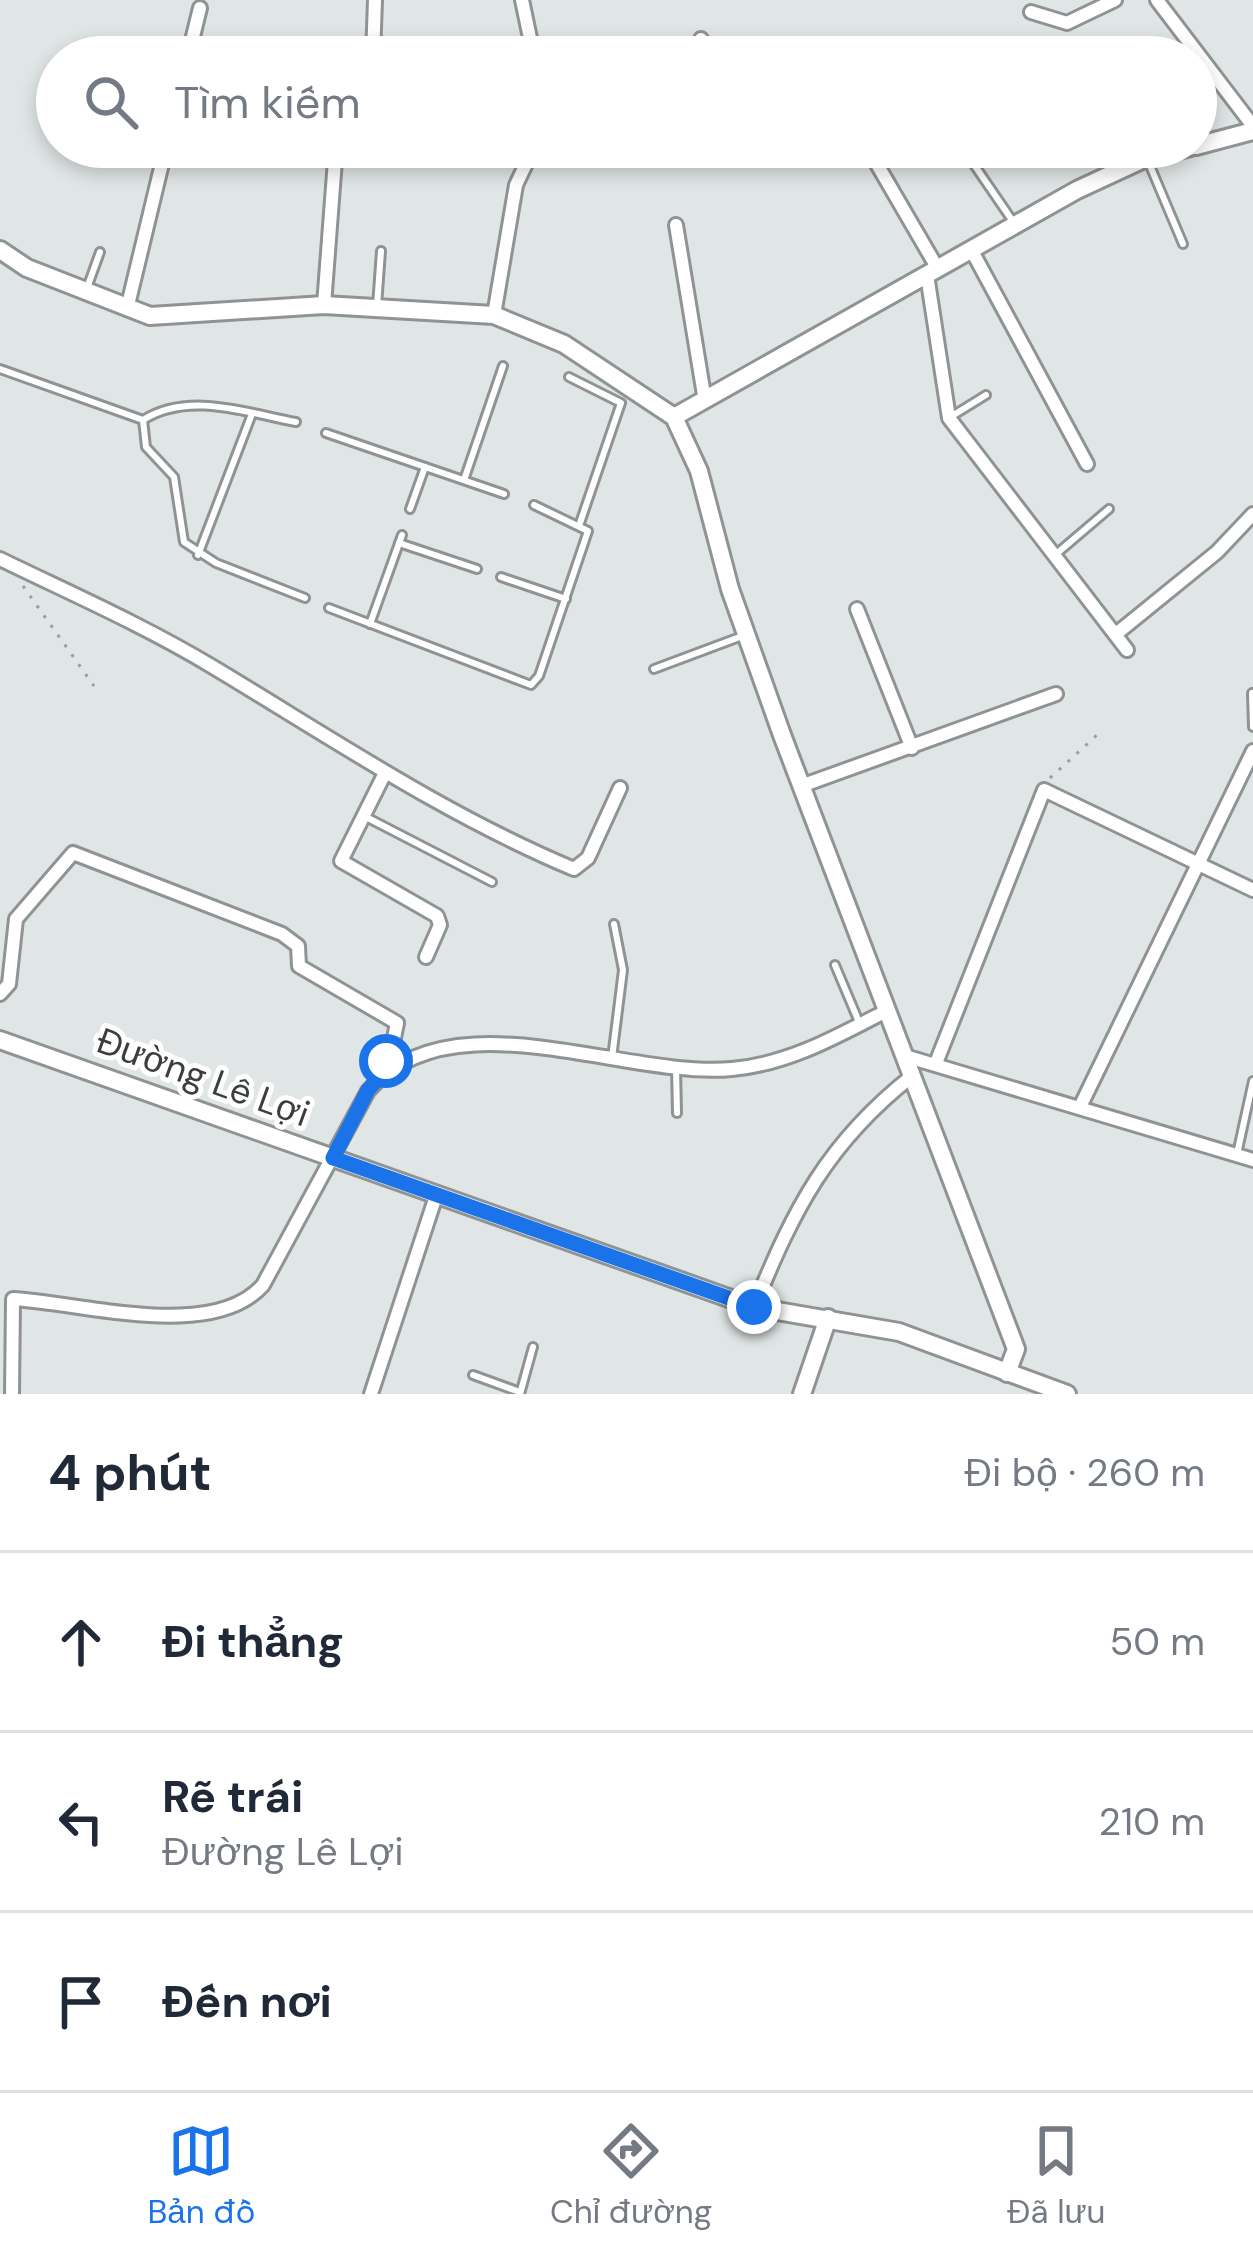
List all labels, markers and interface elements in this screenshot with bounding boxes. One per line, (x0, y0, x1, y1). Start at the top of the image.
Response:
search box (36, 36, 1217, 168)
icon: search (78, 69, 144, 135)
text: Tìm kiếm (174, 73, 360, 132)
street label: Đường Lê Lợi (90, 1017, 316, 1137)
route start (359, 1034, 413, 1088)
route end (727, 1280, 781, 1334)
text: 4 phút (48, 1439, 212, 1506)
text: Đi bộ · 260 m (964, 1447, 1205, 1498)
icon: ahead (48, 1609, 114, 1675)
text: Đi thẳng (162, 1612, 344, 1671)
text: 50 m (1109, 1616, 1205, 1667)
text: Rẽ trái (162, 1767, 303, 1826)
icon: left (48, 1789, 114, 1855)
text: 210 m (1099, 1796, 1205, 1847)
text: Đường Lê Lợi (162, 1826, 404, 1877)
icon: arrive (48, 1969, 114, 2035)
text: Đến nơi (162, 1972, 332, 2031)
tab: Bản đồ (147, 2118, 255, 2233)
tab: Chỉ đường (550, 2118, 712, 2233)
tab: Đã lưu (1007, 2118, 1106, 2233)

